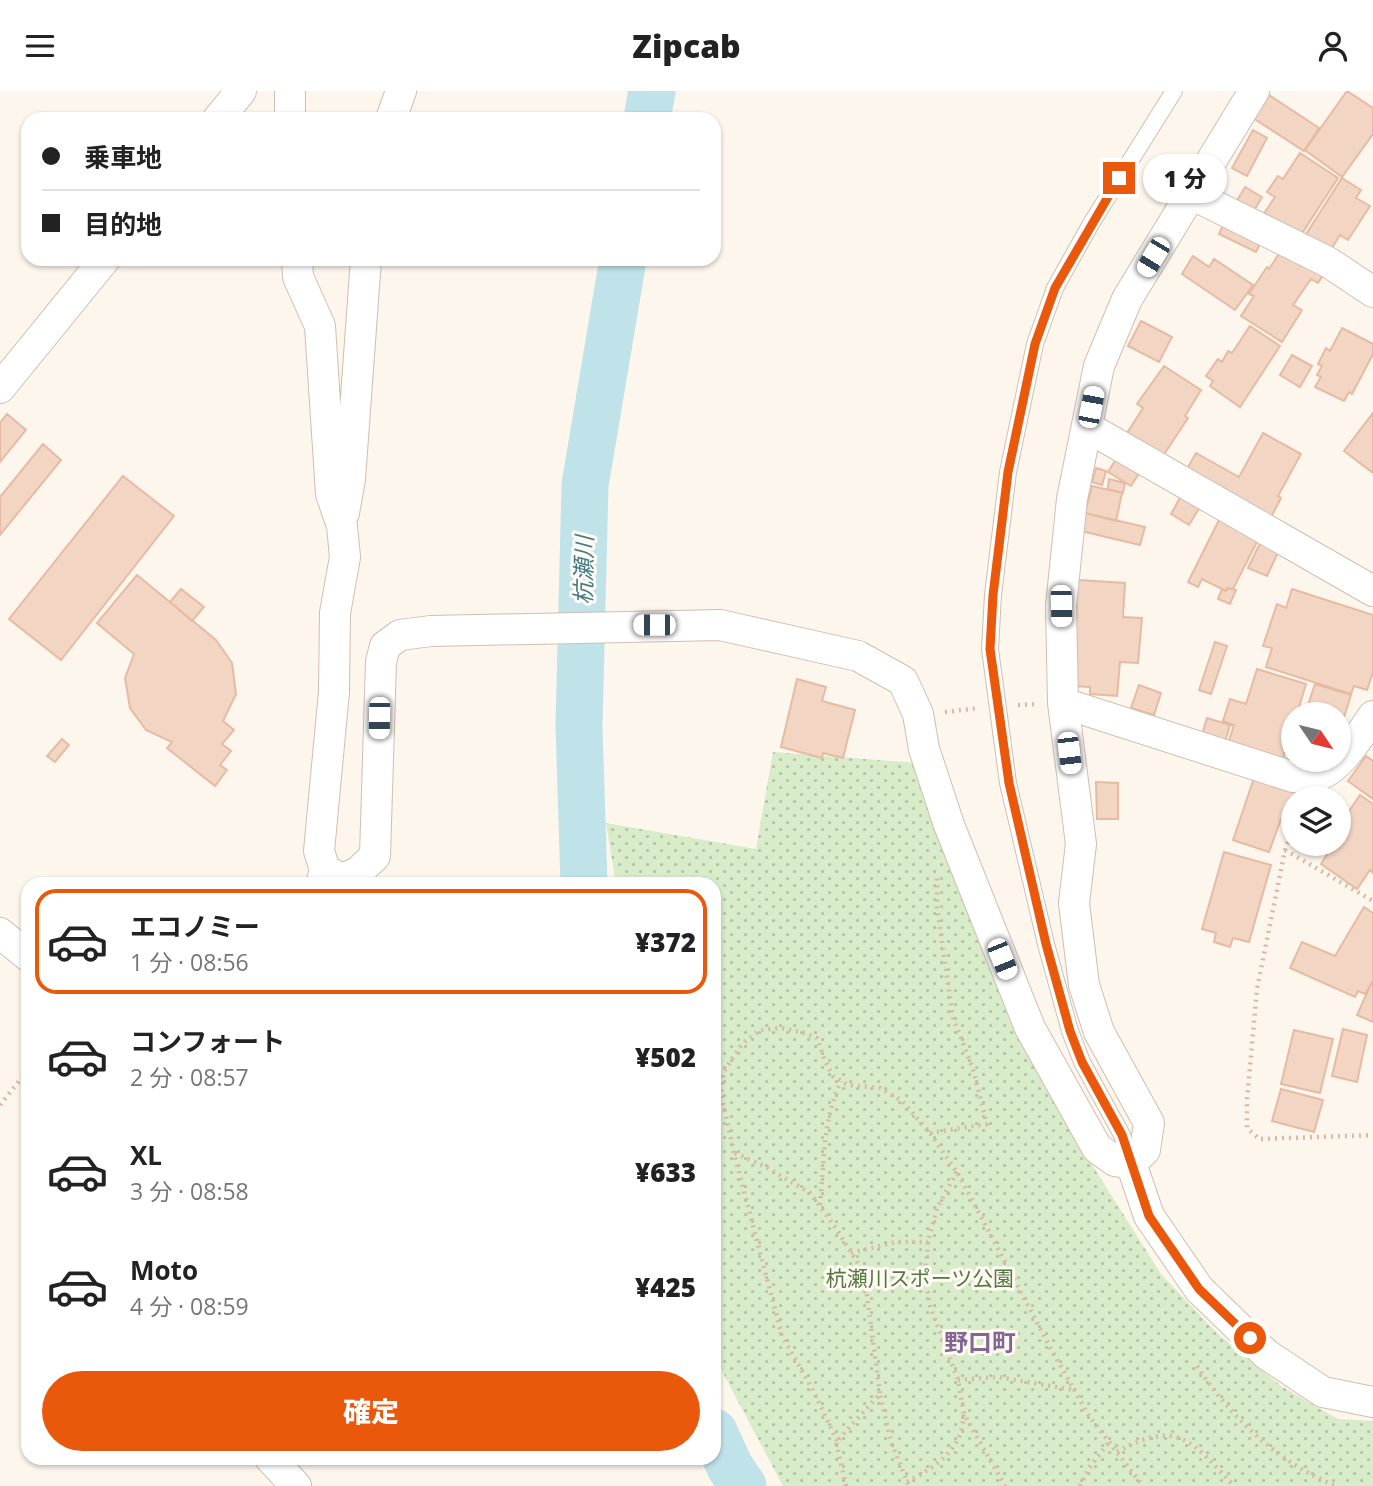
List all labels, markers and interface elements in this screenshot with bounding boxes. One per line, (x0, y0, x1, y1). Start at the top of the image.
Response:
text: Zipcab (632, 24, 741, 67)
icon: menu (21, 27, 59, 65)
icon: person (1314, 27, 1352, 65)
text: 乗車地 (84, 139, 162, 175)
callout: 1 分 (1144, 153, 1228, 203)
route end (1103, 162, 1135, 194)
text: 1 分 (1164, 162, 1206, 194)
text: 目的地 (84, 206, 162, 242)
car (1134, 234, 1173, 280)
car (1077, 384, 1106, 430)
water label: 杭瀬川 (566, 532, 600, 605)
car (1051, 585, 1072, 627)
car (634, 615, 676, 636)
car (369, 697, 390, 739)
north arrow (1281, 702, 1351, 772)
map controls (1281, 702, 1351, 856)
car (1057, 731, 1082, 775)
button: layers (1281, 786, 1351, 856)
text: エコノミー (130, 908, 260, 944)
icon: car (46, 910, 109, 973)
text: ¥372 (635, 924, 696, 960)
car (985, 936, 1020, 982)
text: 1 分 · 08:56 (130, 946, 249, 978)
text: コンフォート (130, 1023, 285, 1059)
icon: car (46, 1025, 109, 1088)
text: ¥502 (635, 1039, 696, 1075)
text: 2 分 · 08:57 (130, 1061, 249, 1093)
text: XL (130, 1137, 162, 1173)
icon: car (46, 1140, 109, 1203)
text: ¥633 (635, 1154, 696, 1190)
text: 3 分 · 08:58 (130, 1175, 249, 1207)
text: Moto (130, 1252, 198, 1288)
icon: car (46, 1255, 109, 1318)
park label: 杭瀬川スポーツ公園 (826, 1264, 1014, 1292)
text: ¥425 (635, 1269, 696, 1305)
text: 4 分 · 08:59 (130, 1290, 249, 1322)
route start (1234, 1322, 1266, 1354)
district label: 野口町 (944, 1325, 1016, 1358)
button: 確定 (42, 1371, 700, 1451)

